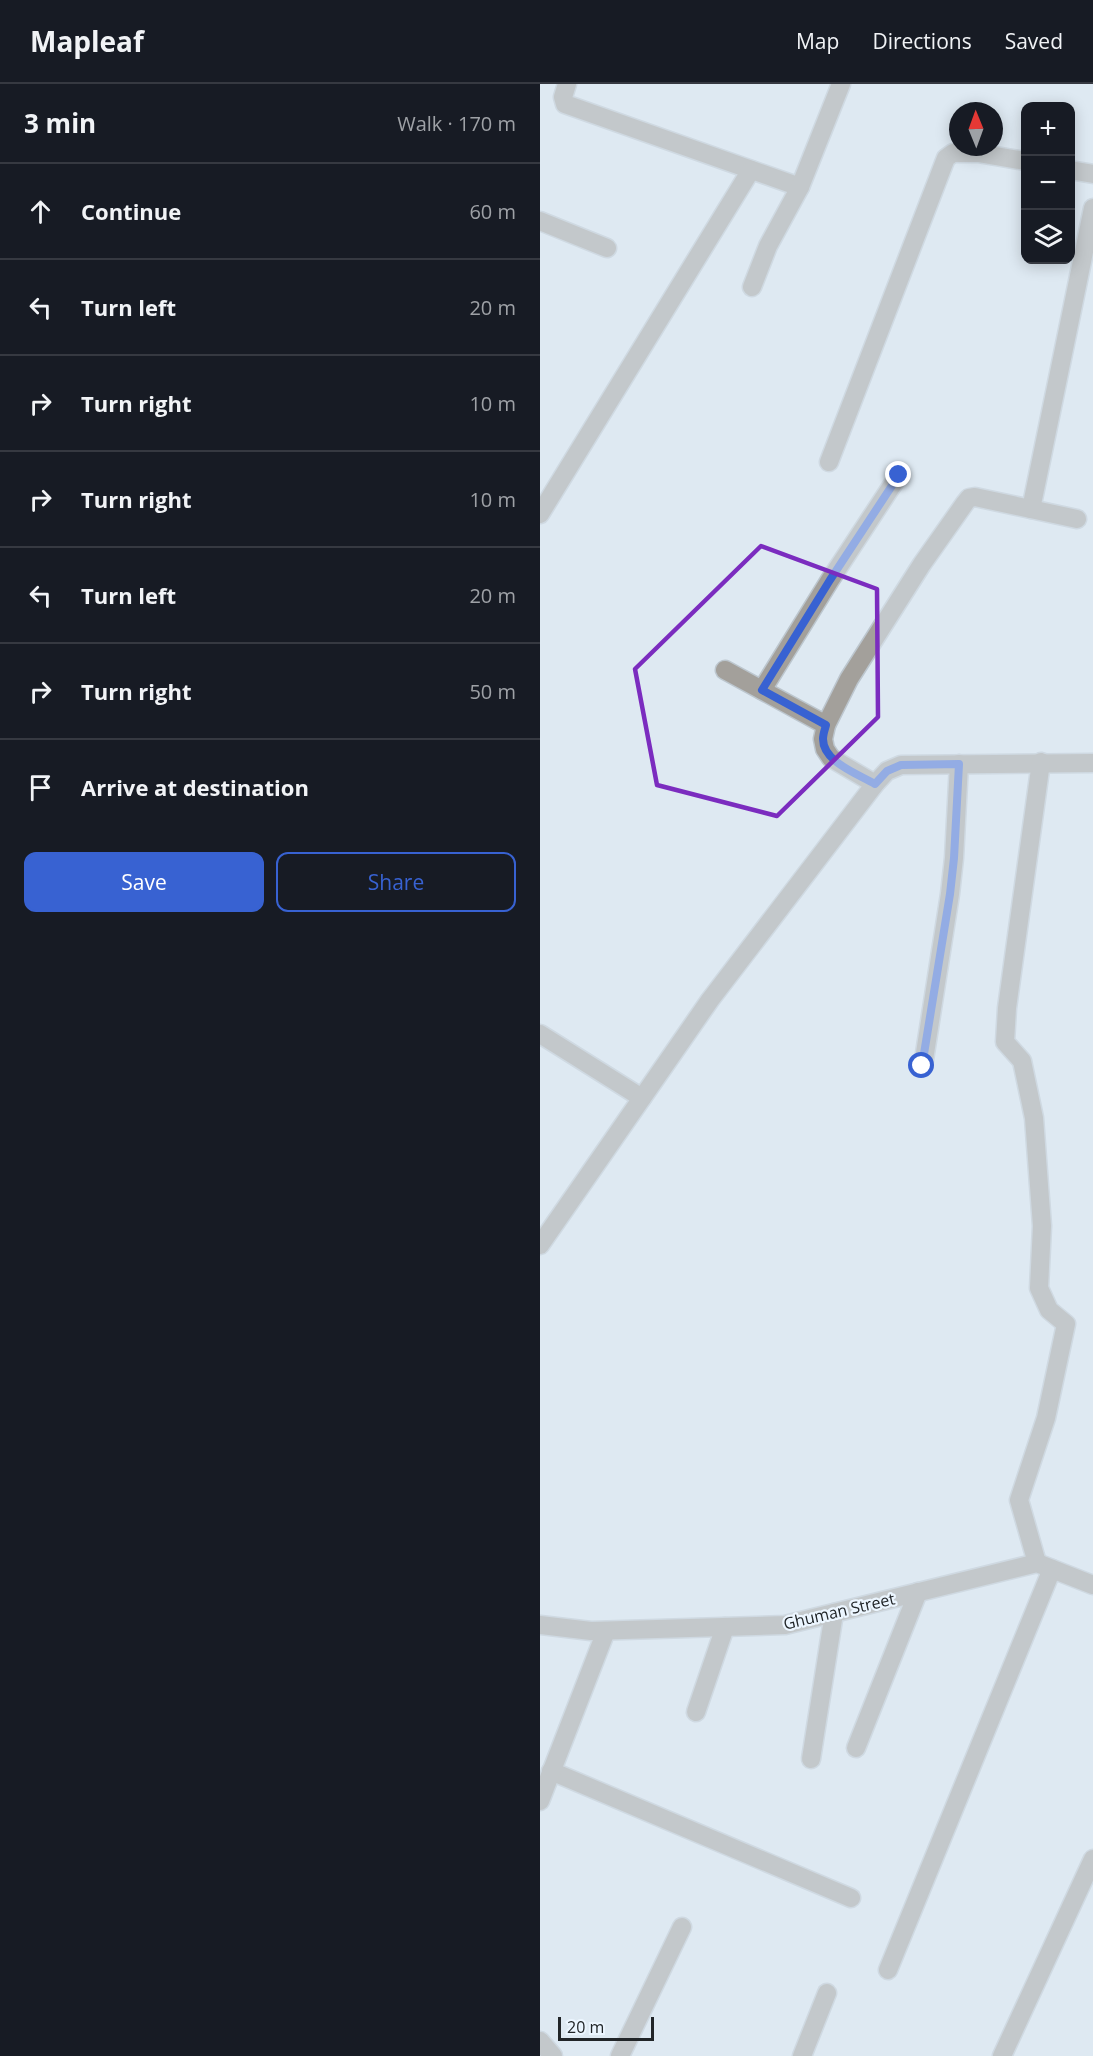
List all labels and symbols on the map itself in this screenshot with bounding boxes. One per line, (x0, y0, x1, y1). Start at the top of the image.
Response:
north arrow (949, 102, 1003, 156)
route end (885, 461, 911, 487)
route start (908, 1052, 934, 1078)
street label: Ghuman Street (781, 1587, 897, 1634)
scale bar (558, 2014, 654, 2042)

